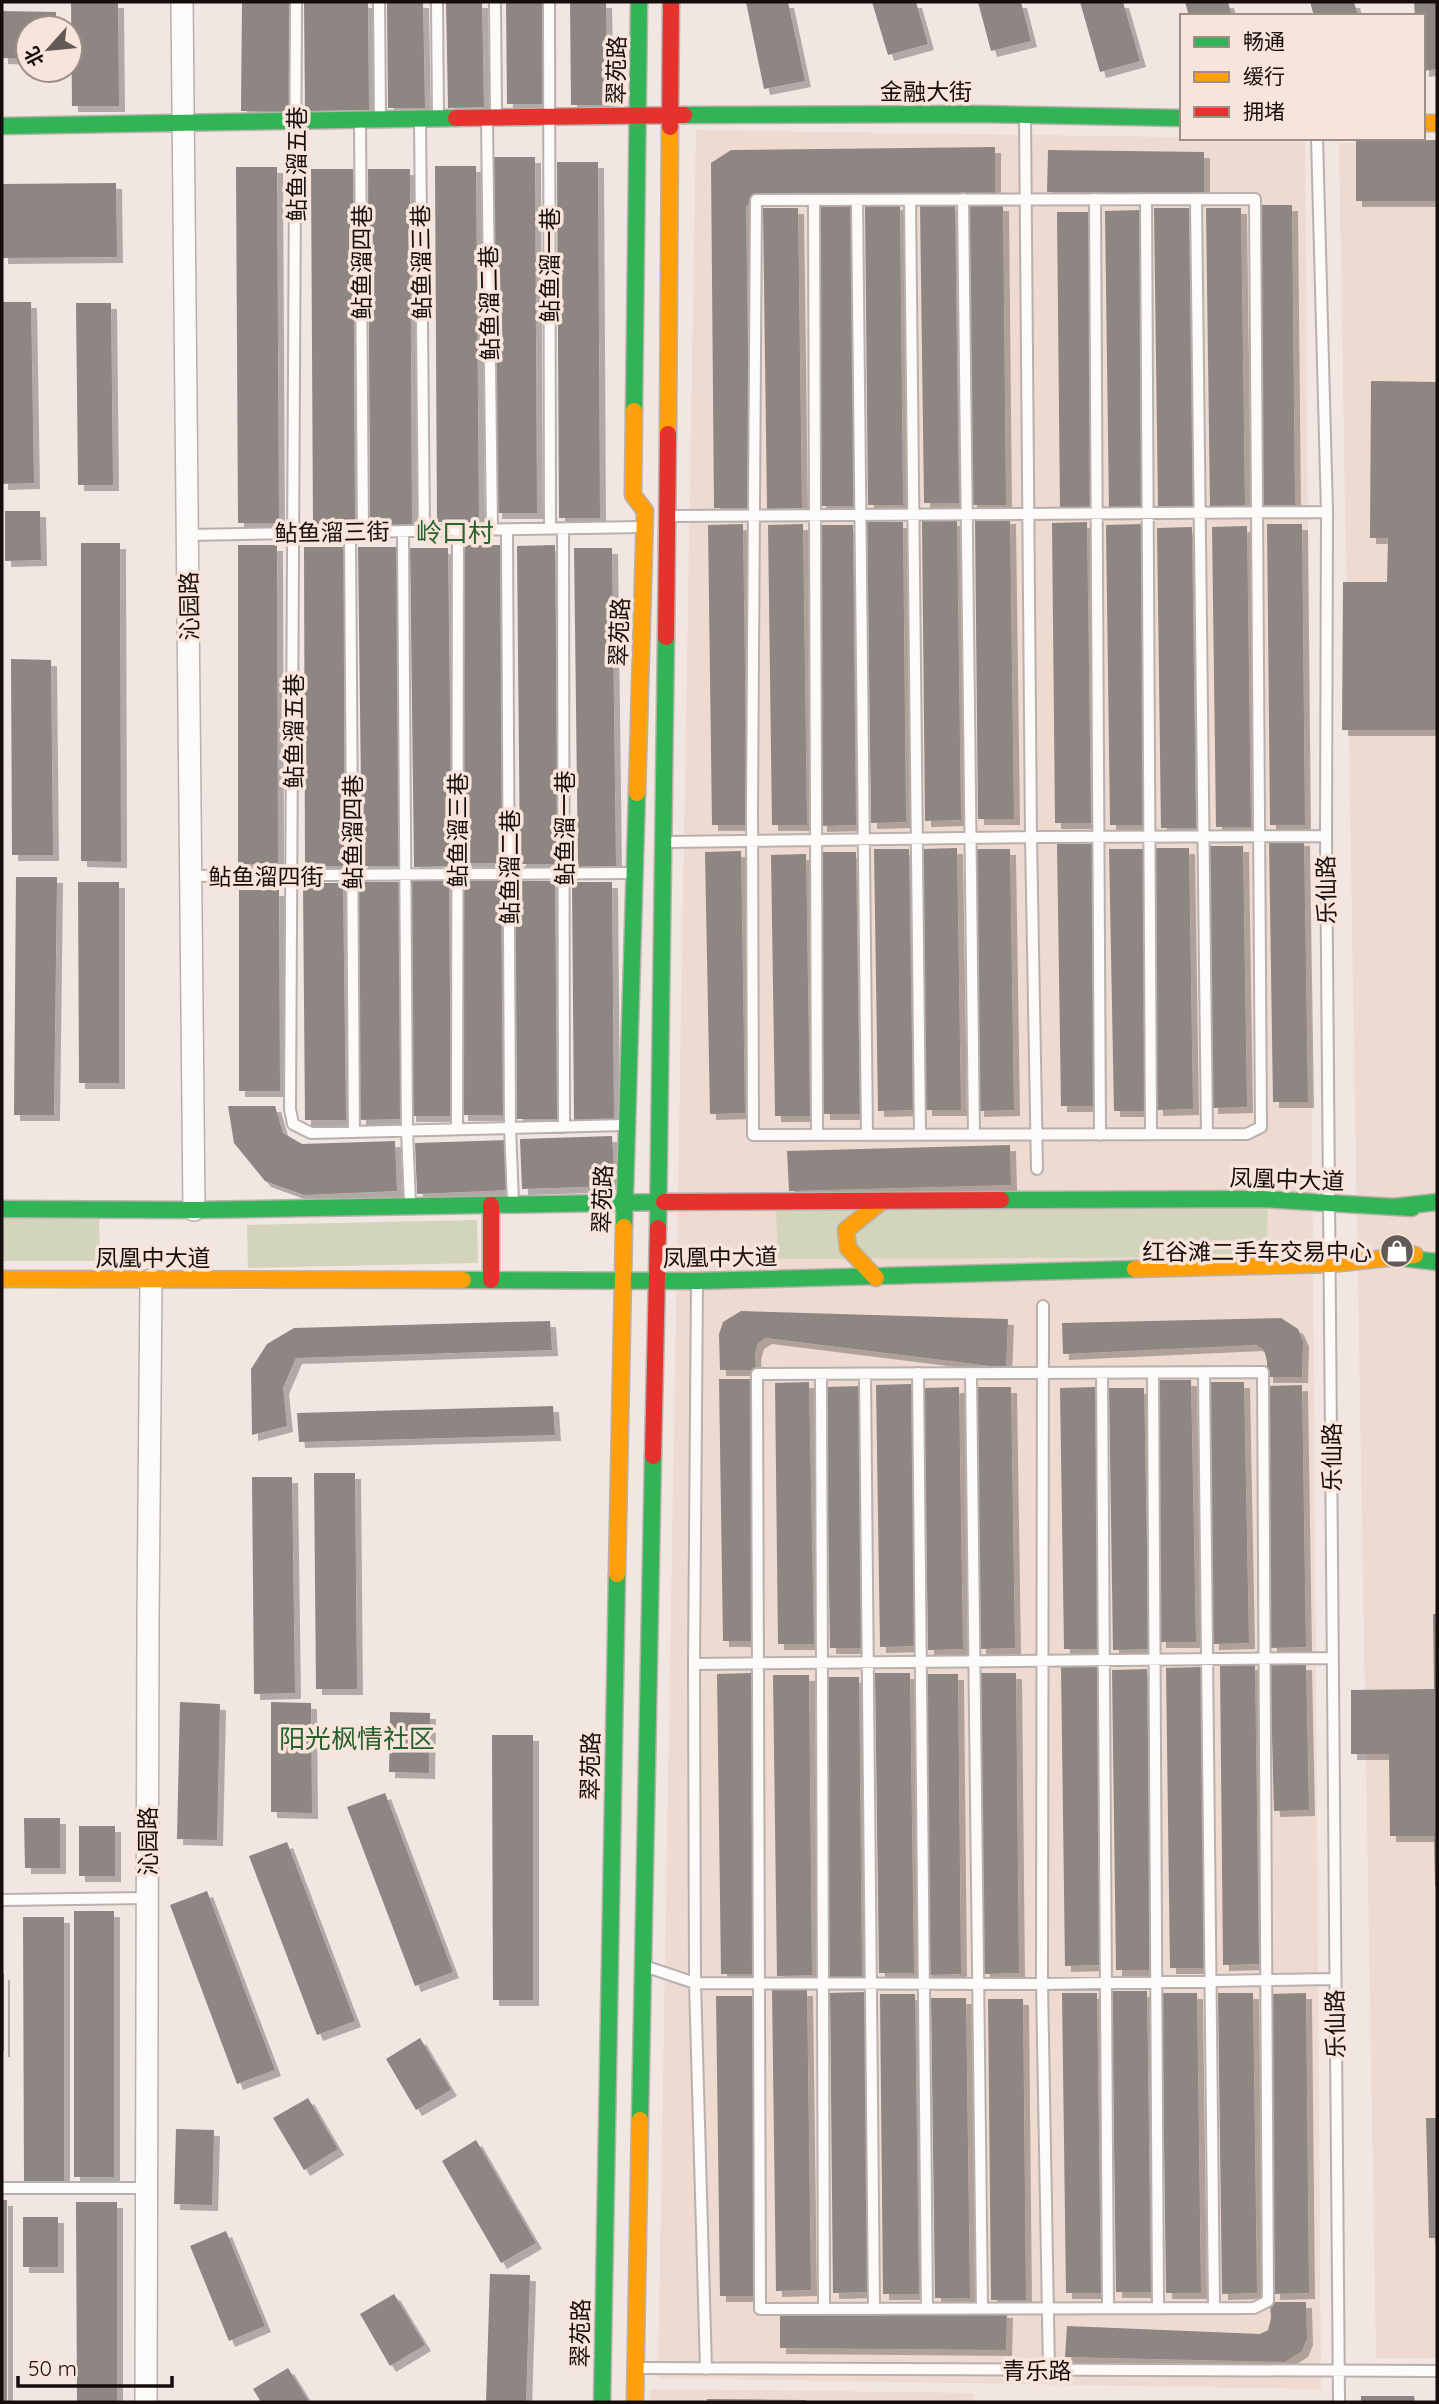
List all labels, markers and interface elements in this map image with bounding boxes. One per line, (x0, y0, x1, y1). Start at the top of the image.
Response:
north arrow (14, 14, 84, 84)
legend (1180, 14, 1425, 140)
text: 畅通 (1243, 28, 1285, 54)
street label: 翠苑路 (601, 35, 631, 105)
text: 北 (19, 43, 49, 71)
text: 缓行 (1243, 63, 1285, 89)
street label: 金融大街 (880, 77, 972, 106)
text: 拥堵 (1243, 98, 1285, 124)
street label: 鲇鱼溜五巷 (282, 107, 311, 222)
street label: 鲇鱼溜三巷 (405, 204, 437, 320)
street label: 鲇鱼溜四巷 (347, 205, 376, 320)
street label: 鲇鱼溜一巷 (535, 208, 564, 323)
street label: 鲇鱼溜二巷 (473, 245, 505, 361)
street label: 鲇鱼溜三街 (274, 516, 390, 548)
district label: 岭口村 (416, 516, 494, 549)
street label: 沁园路 (174, 571, 204, 641)
street label: 翠苑路 (603, 597, 635, 667)
street label: 鲇鱼溜五巷 (279, 674, 308, 789)
street label: 鲇鱼溜一巷 (550, 771, 579, 886)
street label: 鲇鱼溜三巷 (443, 773, 472, 888)
street label: 鲇鱼溜四巷 (338, 775, 367, 890)
street label: 鲇鱼溜二巷 (495, 810, 524, 925)
street label: 乐仙路 (1311, 855, 1341, 925)
street label: 鲇鱼溜四街 (209, 862, 324, 891)
street label: 凤凰中大道 (1229, 1163, 1345, 1195)
street label: 翠苑路 (586, 1164, 618, 1234)
shop icon: 红谷滩二手车交易中心 (1378, 1232, 1416, 1270)
place label: 红谷滩二手车交易中心 (1142, 1237, 1372, 1266)
street label: 凤凰中大道 (662, 1241, 778, 1273)
street label: 凤凰中大道 (96, 1243, 211, 1272)
street label: 乐仙路 (1317, 1423, 1346, 1492)
district label: 阳光枫情社区 (279, 1722, 435, 1755)
street label: 翠苑路 (575, 1731, 605, 1801)
street label: 沁园路 (133, 1807, 162, 1876)
street label: 乐仙路 (1320, 1989, 1350, 2059)
street label: 翠苑路 (565, 2298, 595, 2368)
scale bar (18, 2344, 172, 2388)
text: 50 m (28, 2355, 77, 2381)
street label: 青乐路 (1003, 2356, 1072, 2385)

